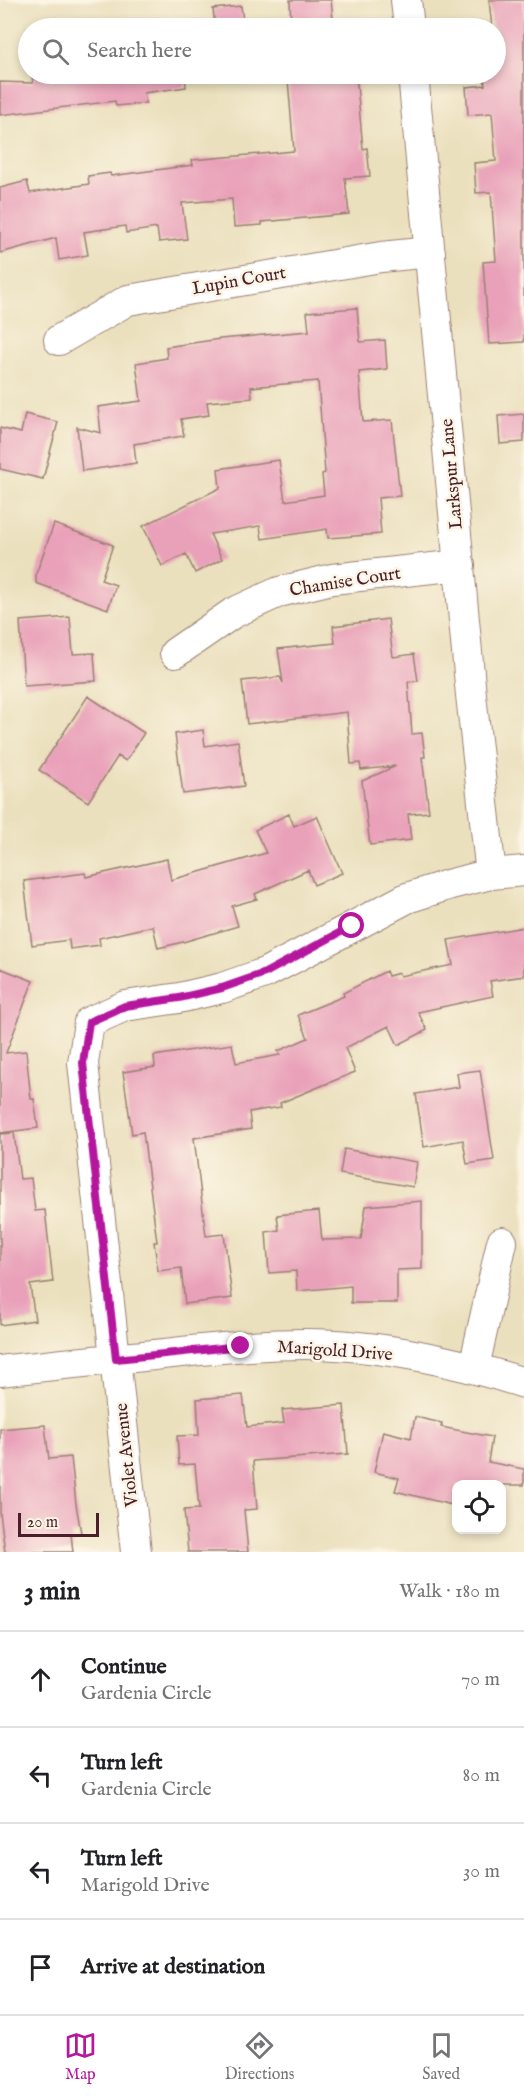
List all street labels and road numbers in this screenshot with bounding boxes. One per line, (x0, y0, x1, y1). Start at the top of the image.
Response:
street label: Lupin Court (191, 262, 288, 301)
street label: Larkspur Lane (436, 418, 469, 530)
street label: Chamise Court (288, 562, 402, 603)
street label: Marigold Drive (276, 1336, 393, 1367)
street label: Violet Avenue (111, 1402, 144, 1509)

